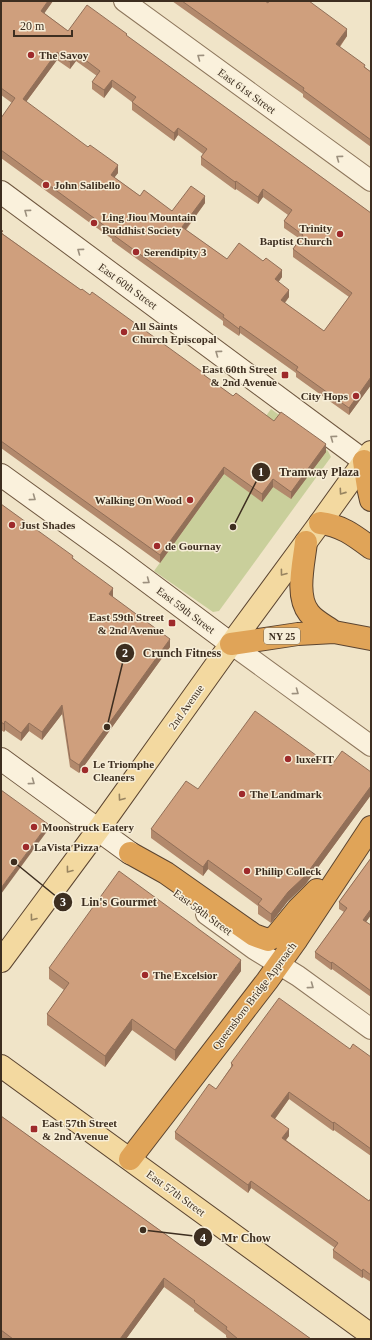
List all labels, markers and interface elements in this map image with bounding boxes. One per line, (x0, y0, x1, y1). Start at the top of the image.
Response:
scale bar (14, 12, 72, 38)
text: 20 m (20, 19, 45, 33)
place label: The Savoy (39, 49, 89, 61)
marker: The Savoy (26, 50, 36, 60)
one-way arrow (198, 55, 205, 62)
street label: East 61st Street (216, 66, 278, 116)
one-way arrow (337, 156, 344, 163)
place label: John Salibello (54, 179, 121, 191)
marker: John Salibello (41, 180, 51, 190)
one-way arrow (24, 209, 31, 216)
place label: Ling Jiou Mountain Buddhist Society (102, 211, 196, 236)
marker: Ling Jiou Mountain Buddhist Society (89, 218, 99, 228)
place label: Trinity Baptist Church (260, 222, 332, 247)
marker: Trinity Baptist Church (335, 229, 345, 239)
place label: Serendipity 3 (144, 246, 207, 258)
marker: Serendipity 3 (131, 247, 141, 257)
one-way arrow (77, 248, 84, 256)
street label: East 60th Street (96, 261, 160, 311)
place label: All Saints Church Episcopal (132, 320, 216, 345)
marker: All Saints Church Episcopal (119, 327, 129, 337)
one-way arrow (216, 351, 223, 358)
place label: East 60th Street & 2nd Avenue (202, 363, 277, 388)
marker: East 60th Street & 2nd Avenue (280, 370, 290, 380)
place label: City Hops (301, 390, 349, 402)
marker: City Hops (351, 391, 361, 401)
one-way arrow (330, 435, 337, 443)
callout: Tramway Plaza (251, 460, 367, 484)
text: 1 (258, 465, 264, 479)
text: Tramway Plaza (279, 465, 359, 479)
one-way arrow (339, 488, 347, 495)
one-way arrow (28, 493, 35, 500)
place label: Walking On Wood (95, 494, 182, 506)
marker: Walking On Wood (185, 495, 195, 505)
place label: Just Shades (20, 519, 76, 531)
marker: Just Shades (7, 520, 17, 530)
place label: de Gournay (165, 540, 221, 552)
marker: de Gournay (152, 541, 162, 551)
one-way arrow (281, 569, 288, 576)
one-way arrow (143, 576, 150, 584)
street label: East 59th Street (155, 584, 217, 636)
place label: East 59th Street & 2nd Avenue (89, 611, 164, 636)
marker: East 59th Street & 2nd Avenue (167, 618, 177, 628)
road number: NY 25 (264, 628, 300, 644)
callout: Crunch Fitness (115, 641, 229, 665)
text: 2 (122, 646, 128, 660)
text: Crunch Fitness (143, 646, 221, 660)
street label: 2nd Avenue (166, 682, 206, 732)
one-way arrow (292, 687, 299, 694)
place label: luxeFIT (296, 753, 335, 765)
marker: luxeFIT (283, 754, 293, 764)
place label: Le Triomphe Cleaners (93, 758, 154, 783)
marker: Le Triomphe Cleaners (80, 765, 90, 775)
one-way arrow (28, 778, 35, 785)
place label: The Landmark (250, 788, 323, 800)
marker: The Landmark (237, 789, 247, 799)
one-way arrow (118, 794, 126, 801)
place label: Moonstruck Eatery (42, 821, 134, 833)
marker: Moonstruck Eatery (29, 822, 39, 832)
place label: LaVista Pizza (34, 841, 99, 853)
marker: LaVista Pizza (21, 842, 31, 852)
one-way arrow (67, 865, 74, 872)
place label: Philip Colleck (255, 865, 322, 877)
marker: Philip Colleck (242, 866, 252, 876)
street label: East 58th Street (171, 887, 235, 937)
callout: Lin's Gourmet (53, 890, 165, 914)
text: 3 (60, 895, 66, 909)
text: Lin's Gourmet (81, 895, 157, 909)
one-way arrow (31, 913, 38, 920)
street label: Queensboro Bridge Approach (210, 940, 299, 1052)
place label: The Excelsior (153, 969, 218, 981)
marker: The Excelsior (140, 970, 150, 980)
one-way arrow (307, 981, 314, 988)
place label: East 57th Street & 2nd Avenue (42, 1117, 117, 1142)
marker: East 57th Street & 2nd Avenue (29, 1124, 39, 1134)
street label: East 57th Street (144, 1168, 208, 1218)
callout: Mr Chow (193, 1225, 278, 1249)
text: 4 (200, 1231, 206, 1245)
text: Mr Chow (221, 1231, 271, 1245)

